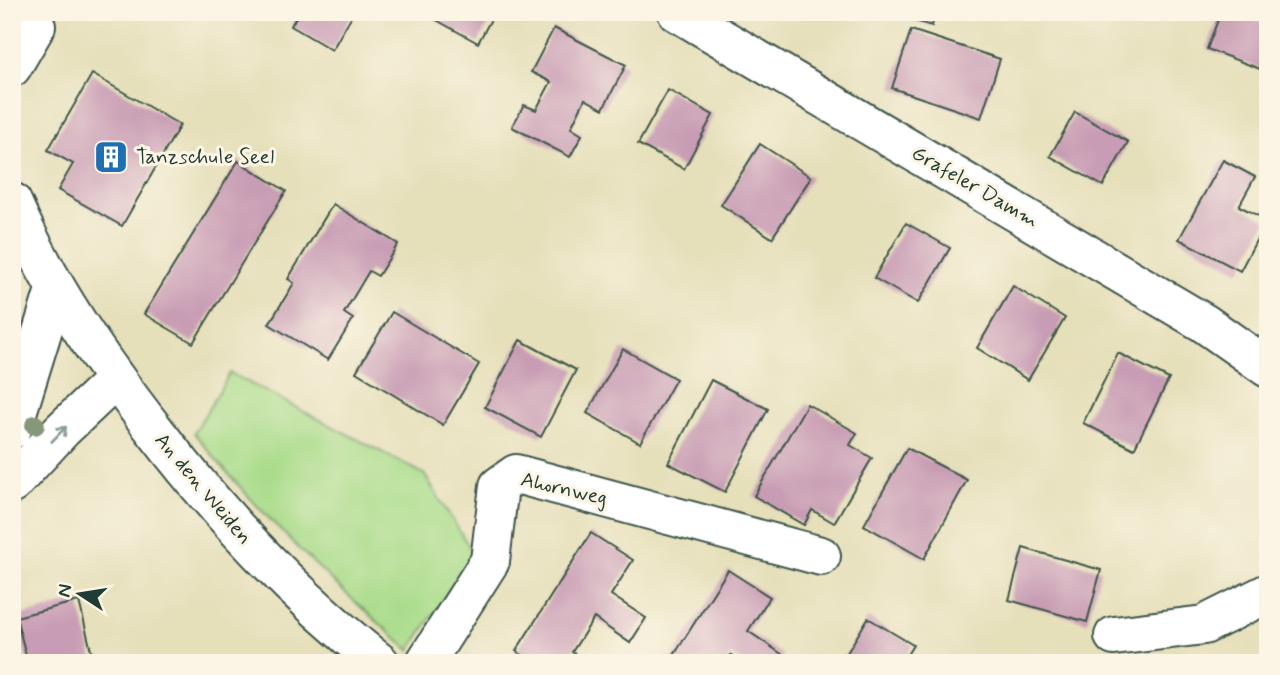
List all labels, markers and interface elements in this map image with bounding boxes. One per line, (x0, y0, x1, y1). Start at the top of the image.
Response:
building icon: Tanzschule Seel (92, 138, 130, 176)
street label: Grafeler Damm (906, 139, 1044, 235)
place label: Tanzschule Seel (136, 143, 274, 171)
one-way arrow (50, 426, 67, 443)
street label: An den Weiden (148, 427, 258, 551)
street label: Ahornweg (518, 465, 610, 513)
north arrow (46, 560, 116, 630)
text: N (51, 582, 78, 600)

